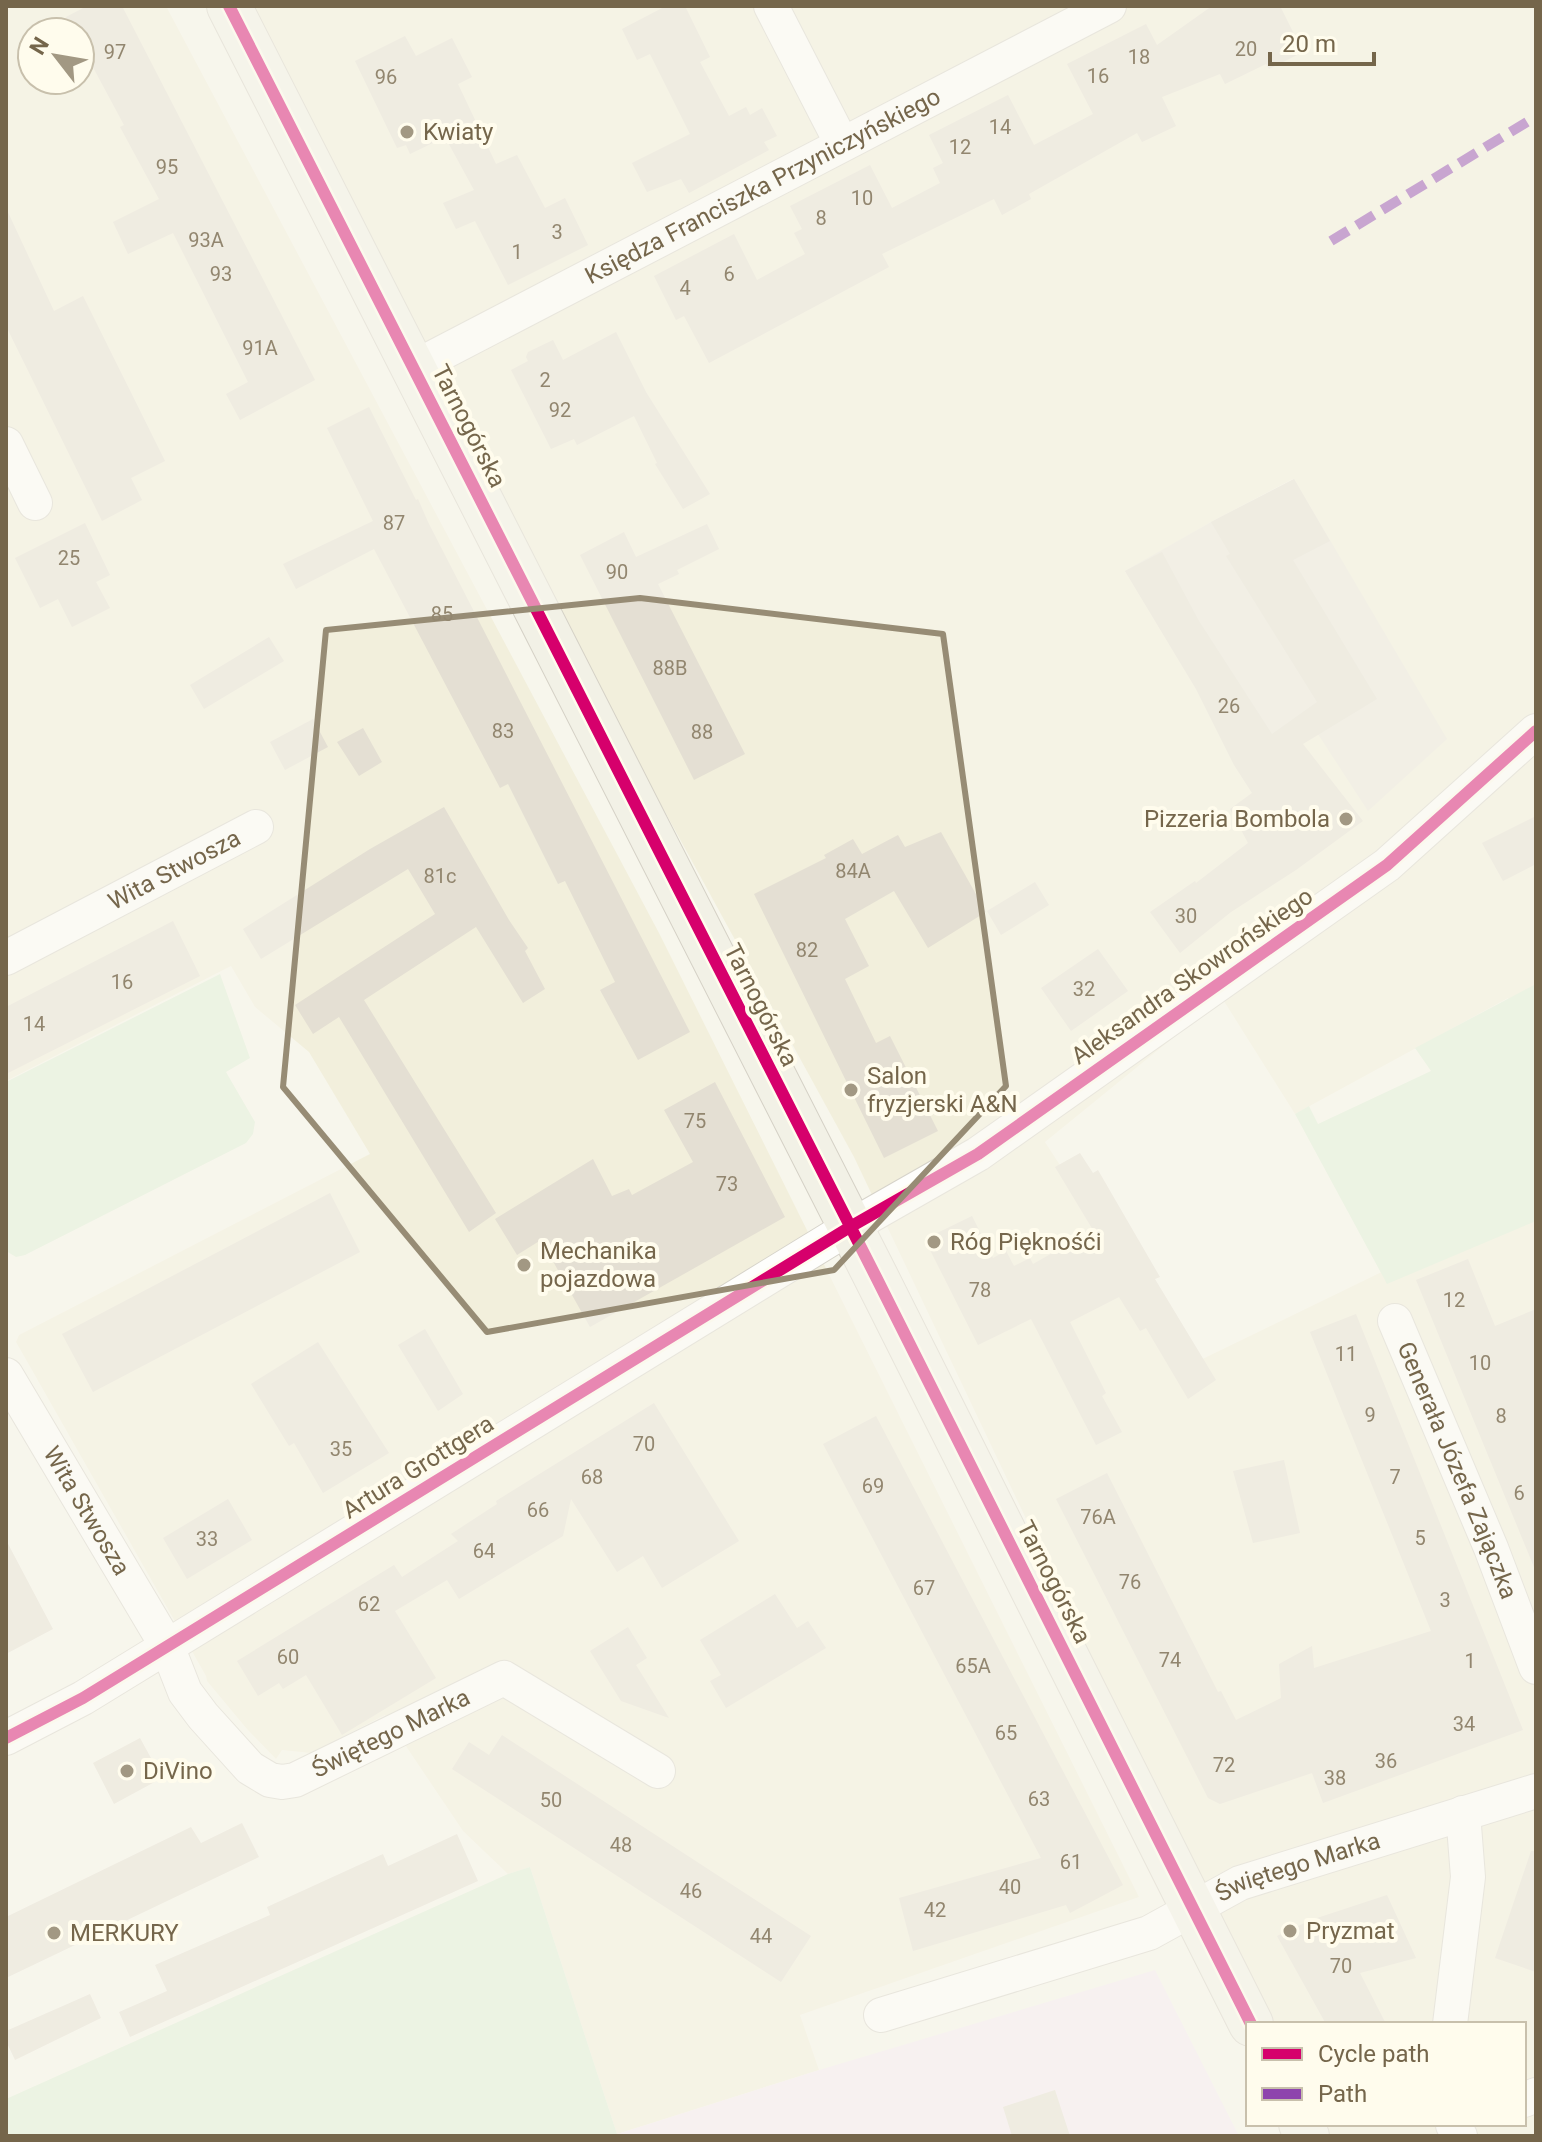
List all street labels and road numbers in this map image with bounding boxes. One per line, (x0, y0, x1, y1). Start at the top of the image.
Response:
street label: Księdza Franciszka Przyniczyńskiego (580, 82, 945, 290)
street label: Tarnogórska (426, 360, 512, 492)
street label: Wita Stwosza (103, 824, 245, 916)
street label: Aleksandra Skowrońskiego (1066, 882, 1318, 1070)
street label: Tarnogórska (718, 939, 804, 1071)
street label: Generała Józefa Zajączka (1391, 1338, 1523, 1603)
street label: Artura Grottgera (337, 1409, 499, 1525)
street label: Wita Stwosza (38, 1441, 136, 1580)
street label: Tarnogórska (1011, 1516, 1097, 1648)
street label: Świętego Marka (307, 1683, 474, 1784)
street label: Świętego Marka (1210, 1826, 1383, 1908)

